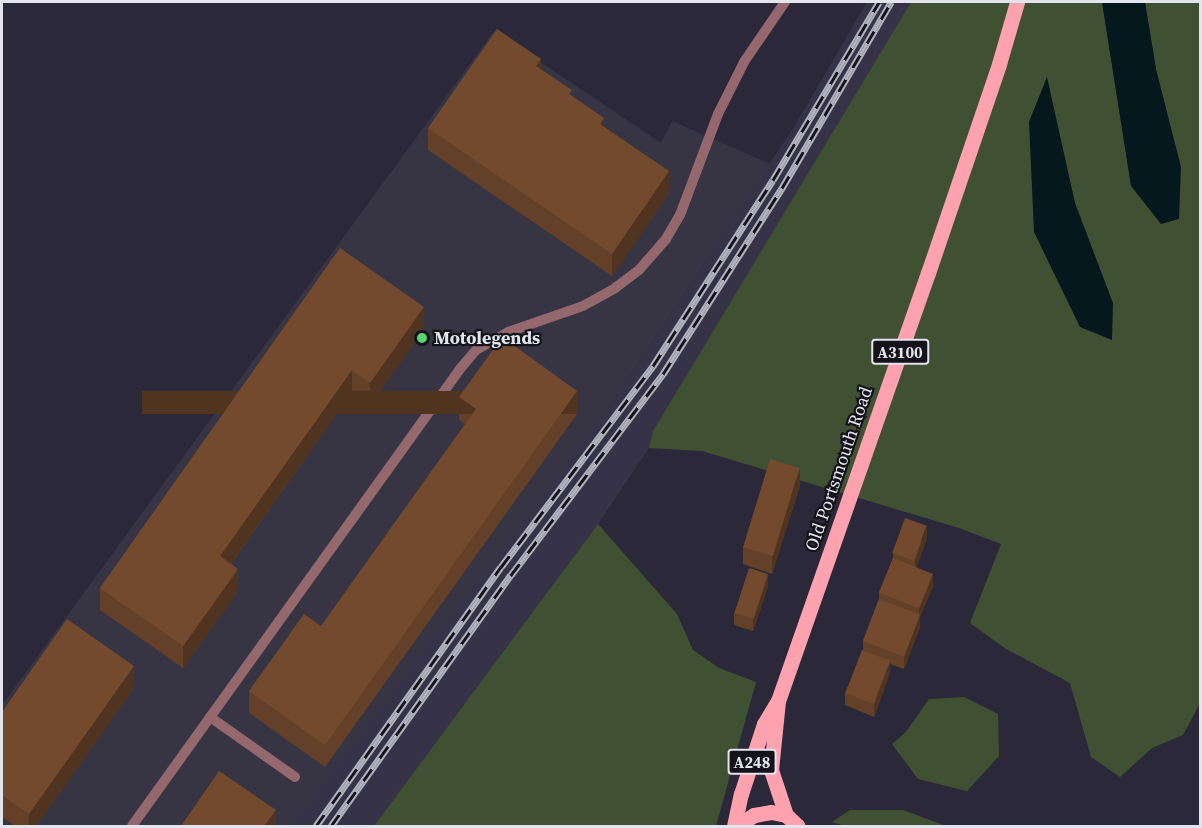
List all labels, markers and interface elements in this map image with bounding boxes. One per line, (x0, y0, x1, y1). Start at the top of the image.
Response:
place label: Motolegends (434, 327, 540, 349)
marker: Motolegends (415, 331, 429, 345)
road number: A3100 (870, 339, 930, 365)
street label: Old Portsmouth Road (801, 384, 877, 554)
road number: A248 (726, 749, 777, 775)

